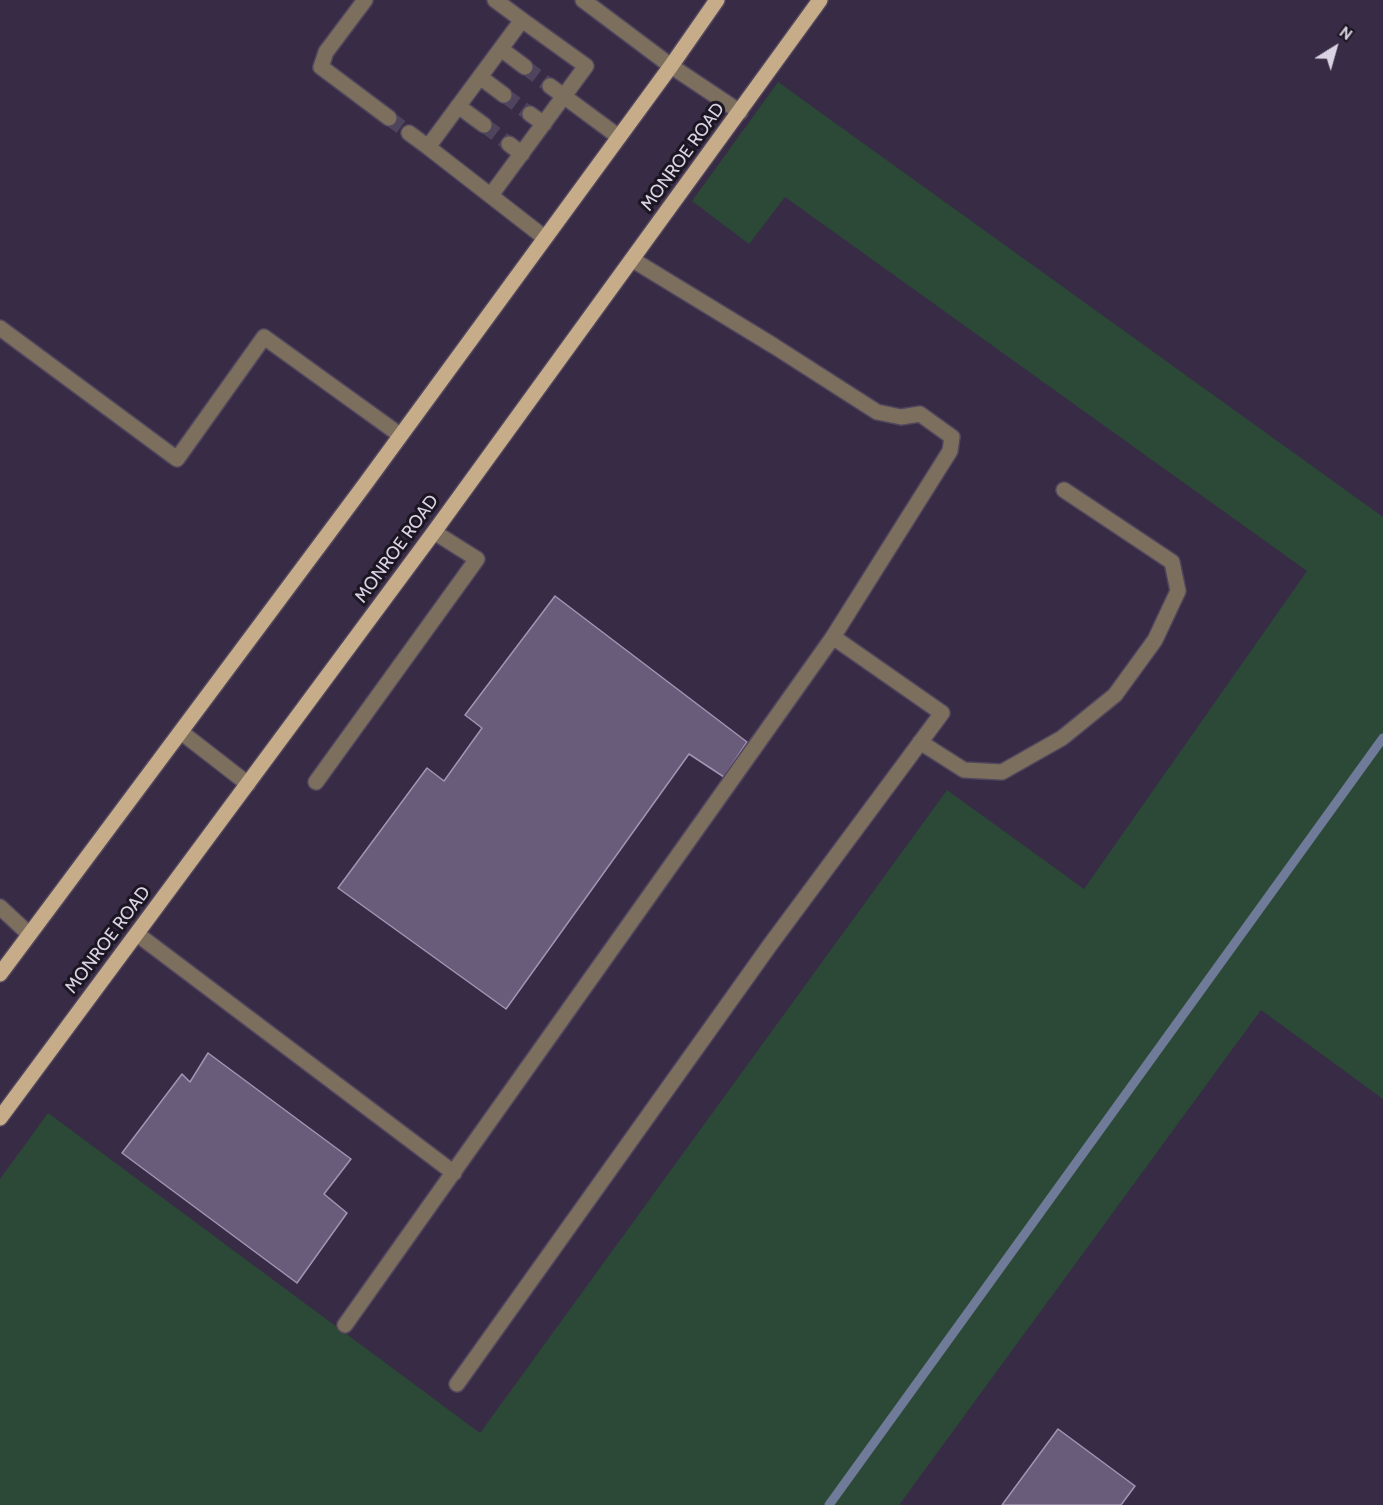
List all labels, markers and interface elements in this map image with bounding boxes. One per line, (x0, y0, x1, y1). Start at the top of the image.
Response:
north arrow (1305, 18, 1365, 78)
text: N (1336, 22, 1356, 44)
street label: MONROE ROAD (637, 99, 729, 215)
street label: MONROE ROAD (351, 491, 443, 607)
street label: MONROE ROAD (61, 882, 155, 998)

